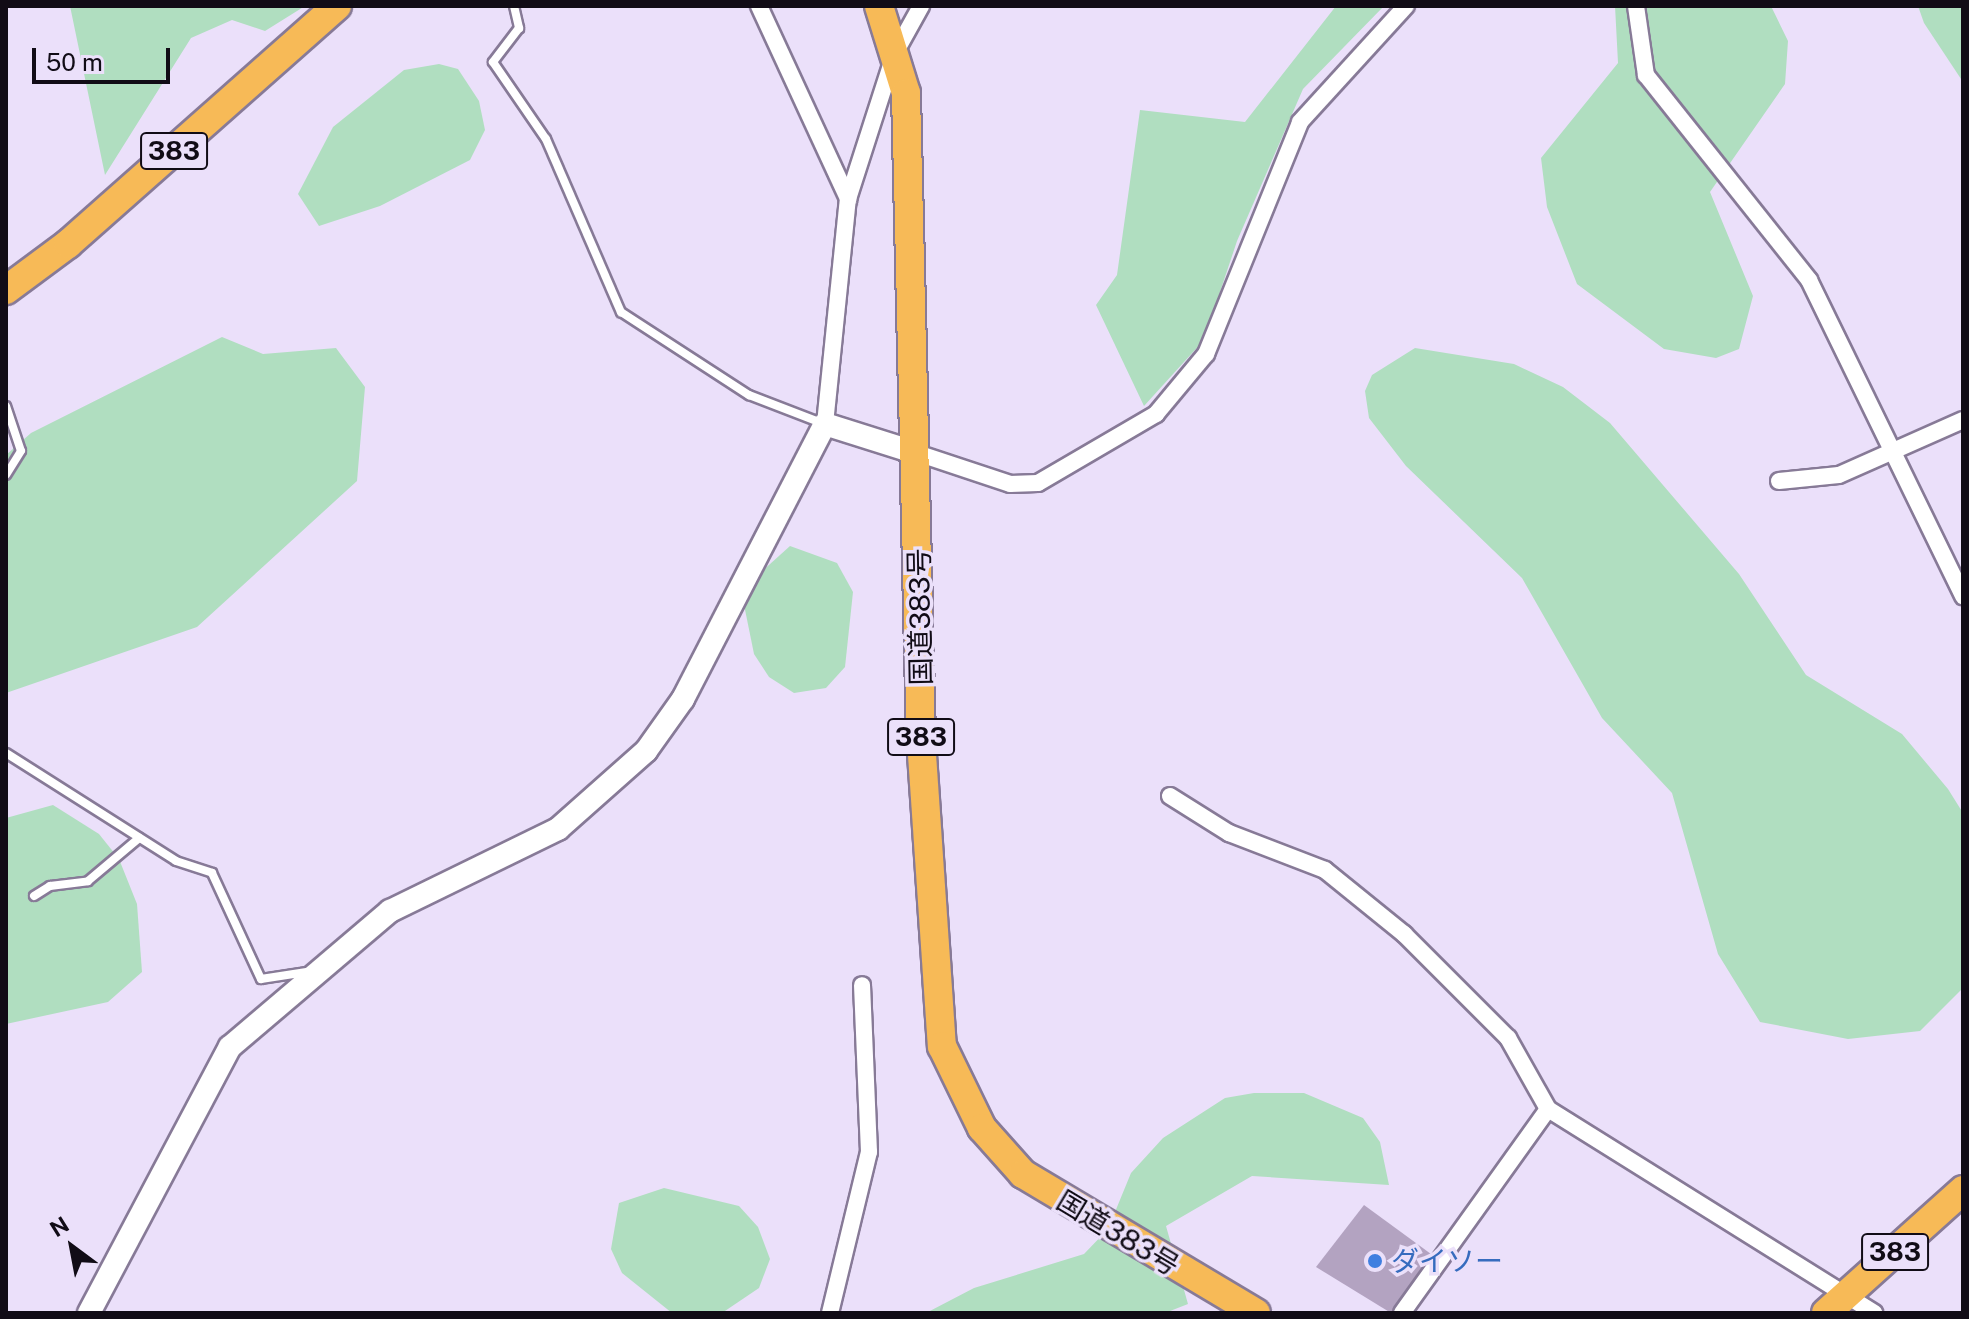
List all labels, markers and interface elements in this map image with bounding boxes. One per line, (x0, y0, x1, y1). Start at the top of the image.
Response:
scale bar (36, 32, 174, 82)
text: 50 m (46, 48, 103, 76)
road number: 383 (140, 129, 208, 173)
street label: 国道383号 (902, 548, 938, 686)
road number: 383 (887, 715, 955, 759)
street label: 国道383号 (1051, 1183, 1185, 1283)
north arrow (32, 1207, 112, 1287)
text: N (45, 1211, 73, 1242)
road number: 383 (1861, 1230, 1929, 1274)
place label: ダイソー (1391, 1244, 1503, 1278)
marker: ダイソー (1366, 1252, 1384, 1270)

